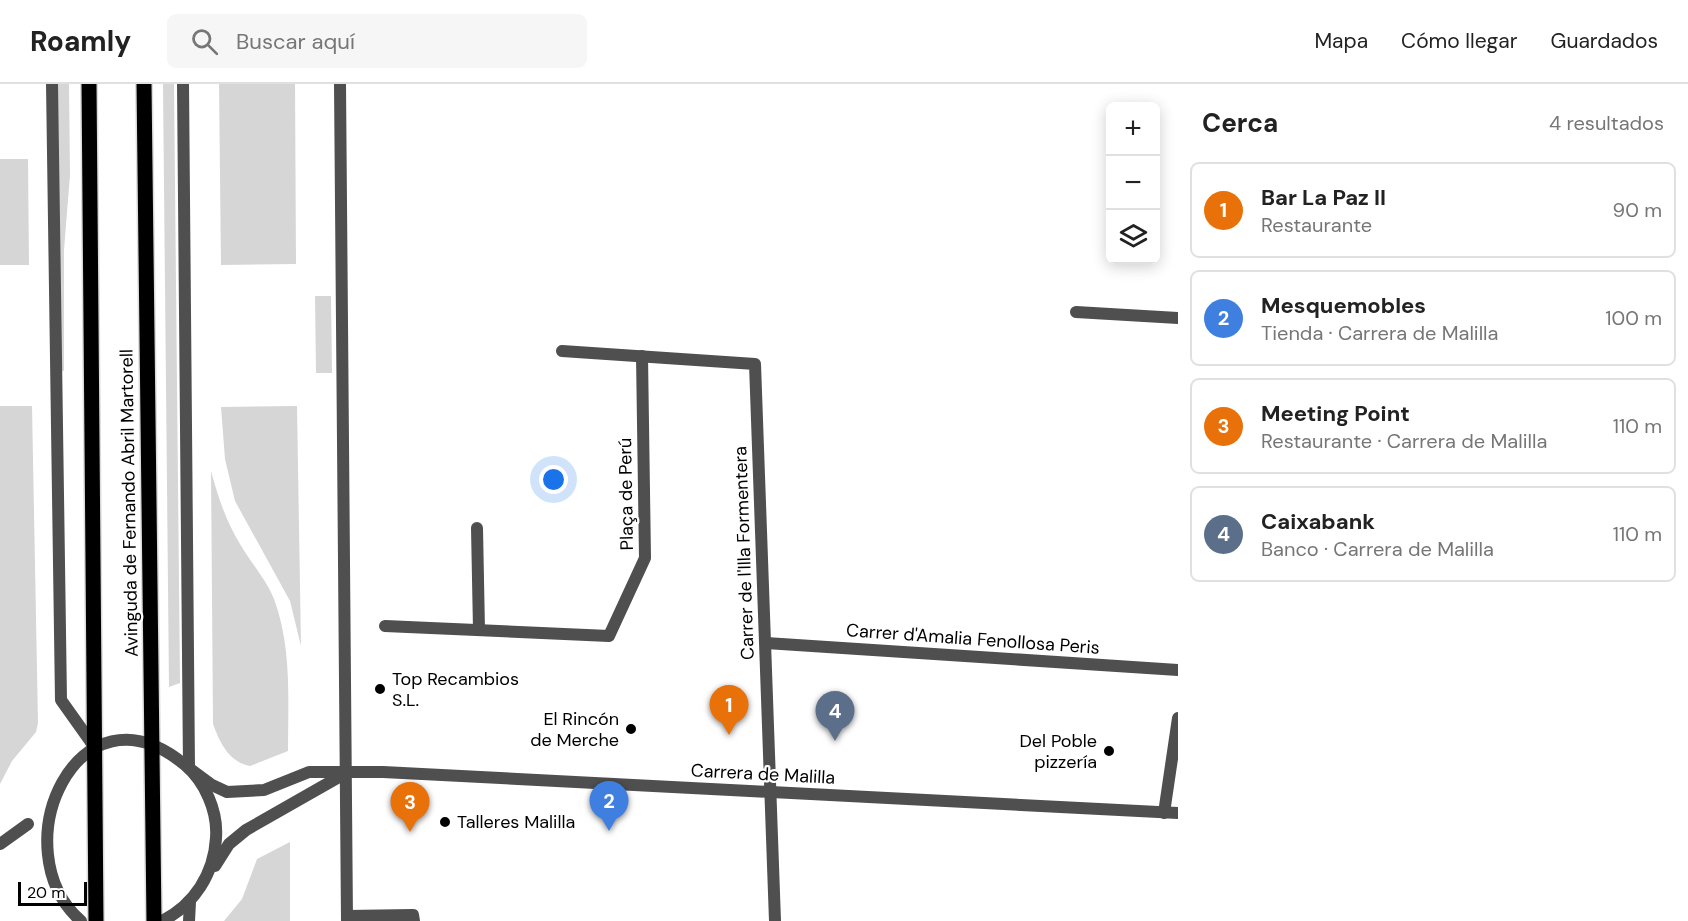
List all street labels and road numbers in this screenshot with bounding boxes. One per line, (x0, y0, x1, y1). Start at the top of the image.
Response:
street label: Avinguda de Fernando Abril Martorell (114, 349, 144, 657)
street label: Plaça de Perú (613, 438, 639, 550)
street label: Carrer de l'Illa Formentera (728, 446, 760, 660)
street label: Carrer d'Amalia Fenollosa Peris (845, 618, 1101, 660)
street label: Carrera de Malilla (690, 758, 836, 790)

